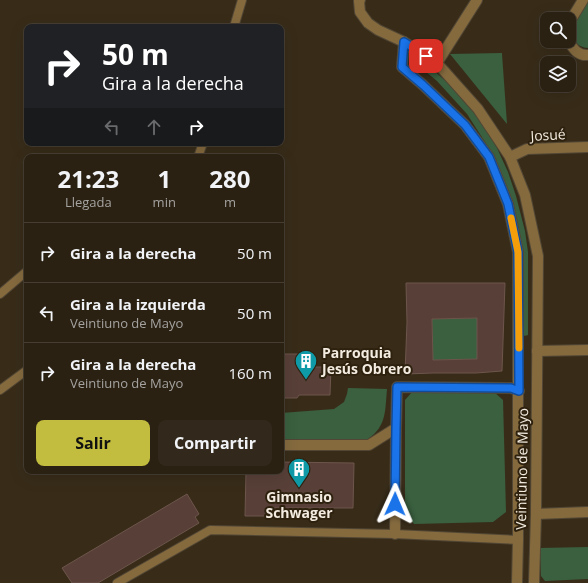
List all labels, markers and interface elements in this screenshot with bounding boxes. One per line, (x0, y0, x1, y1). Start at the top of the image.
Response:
map controls (540, 12, 576, 92)
button: search (540, 12, 576, 48)
text: 50 m (102, 35, 169, 73)
pin (409, 39, 443, 73)
icon: right (36, 40, 88, 92)
icon: arrive (415, 45, 437, 67)
button: layers (540, 56, 576, 92)
text: Gira a la derecha (102, 71, 244, 95)
icon: left (101, 116, 123, 138)
icon: ahead (143, 116, 165, 138)
icon: right (185, 116, 207, 138)
street label: Josué (528, 124, 566, 145)
text: 21:23 (57, 162, 119, 195)
text: 1 (157, 162, 171, 195)
text: 280 (209, 162, 251, 195)
text: Llegada (65, 193, 112, 211)
text: min (153, 193, 176, 211)
text: m (224, 193, 236, 211)
icon: right (36, 242, 58, 264)
text: Gira a la derecha (70, 243, 196, 263)
text: 50 m (237, 243, 272, 263)
text: Gira a la izquierda (70, 294, 206, 314)
icon: left (36, 302, 58, 324)
text: 50 m (237, 303, 272, 323)
text: Veintiuno de Mayo (70, 314, 183, 332)
place label: Parroquia Jesús Obrero (320, 343, 412, 378)
building icon: Parroquia Jesús Obrero (293, 348, 319, 381)
text: Gira a la derecha (70, 354, 196, 374)
icon: right (36, 362, 58, 384)
text: 160 m (228, 363, 272, 383)
text: Veintiuno de Mayo (70, 374, 183, 392)
street label: Veintiuno de Mayo (511, 408, 532, 530)
button: Salir (36, 420, 150, 466)
button: Compartir (158, 420, 272, 466)
building icon: Gimnasio Schwager (286, 456, 312, 489)
position arrow (374, 483, 416, 525)
place label: Gimnasio Schwager (265, 487, 333, 522)

